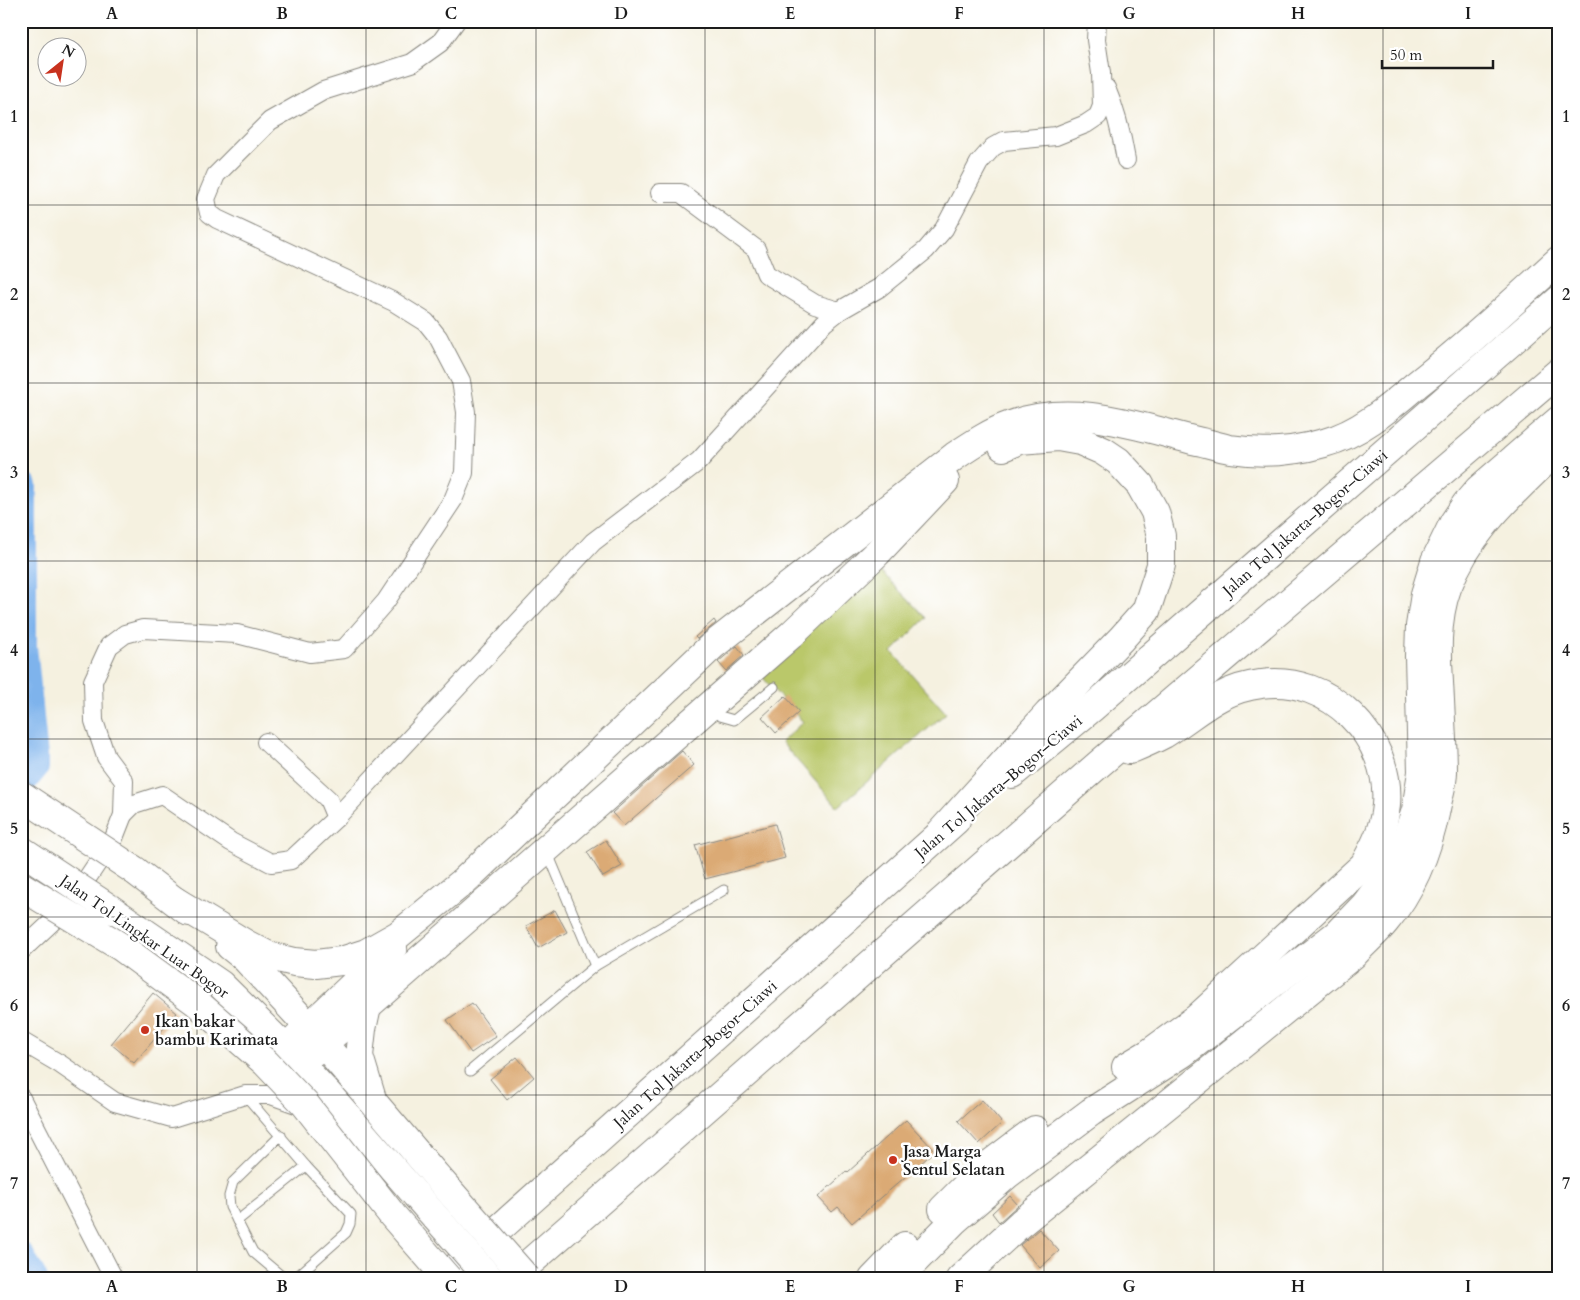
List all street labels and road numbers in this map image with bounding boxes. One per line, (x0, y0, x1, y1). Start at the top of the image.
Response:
street label: Jalan Tol Jakarta–Bogor–Ciawi (1216, 444, 1393, 603)
street label: Jalan Tol Jakarta–Bogor–Ciawi (909, 710, 1088, 865)
street label: Jalan Tol Lingkar Luar Bogor (54, 869, 234, 1004)
street label: Jalan Tol Jakarta–Bogor–Ciawi (607, 975, 783, 1135)

